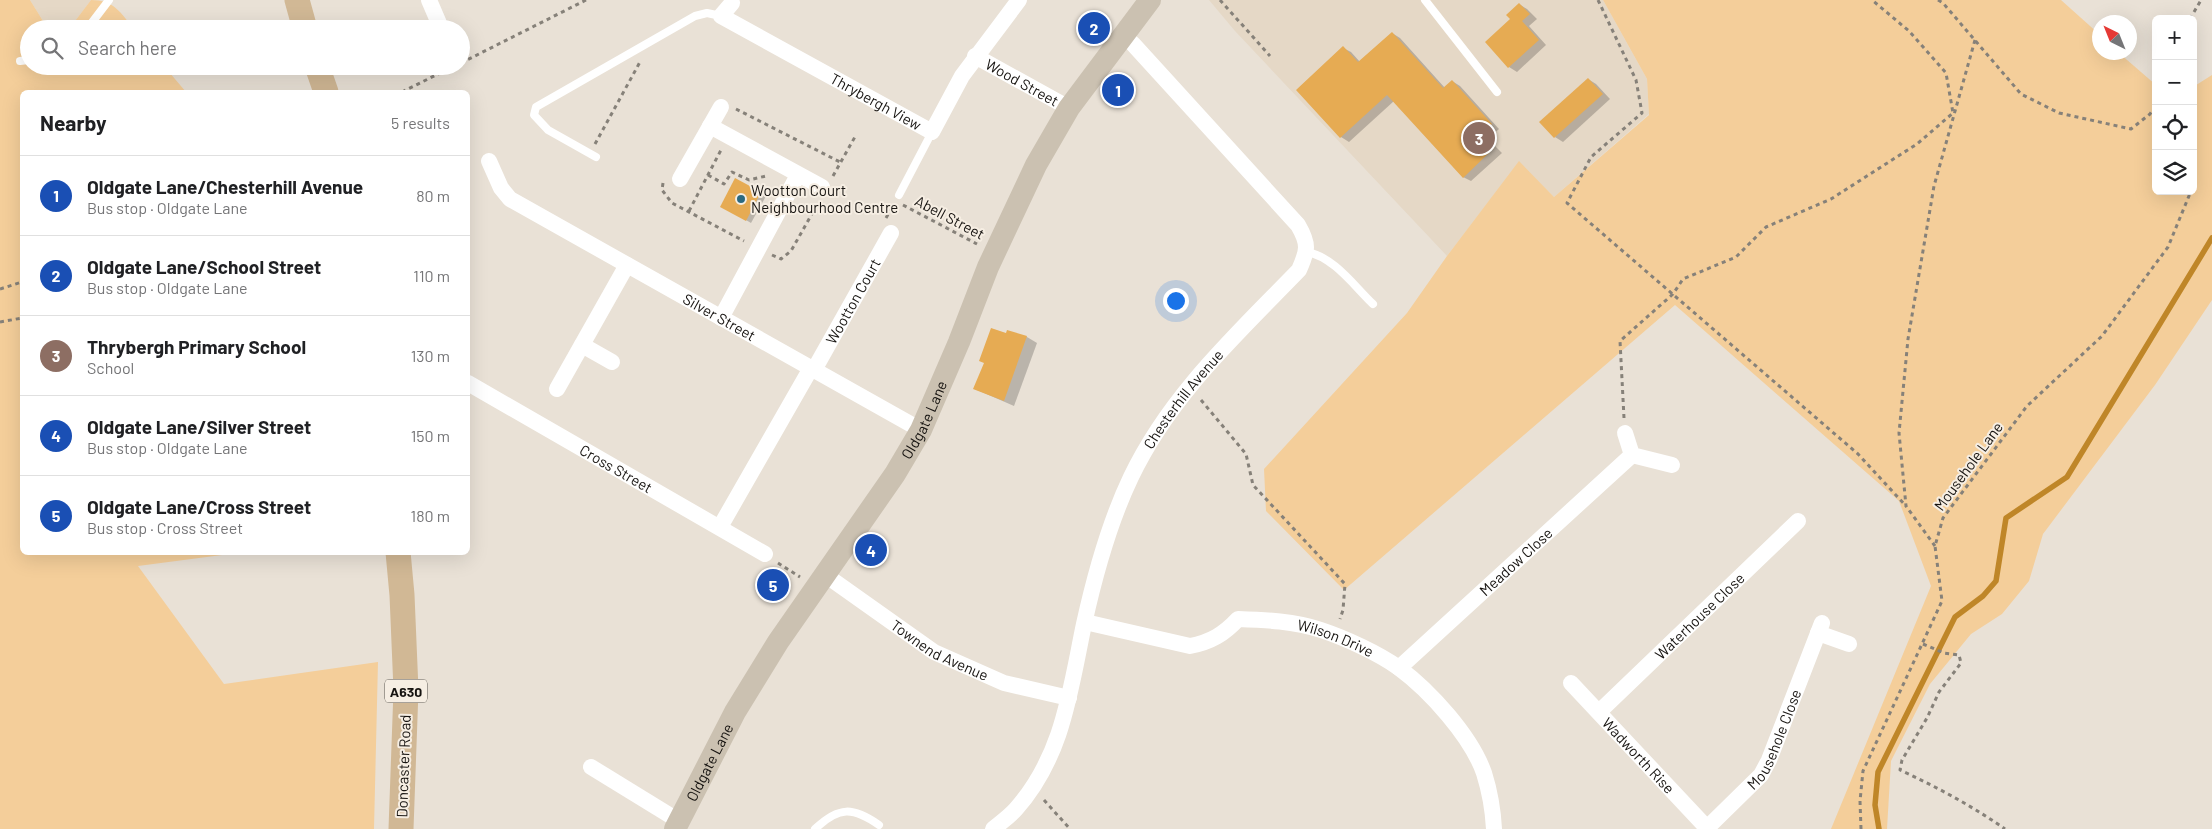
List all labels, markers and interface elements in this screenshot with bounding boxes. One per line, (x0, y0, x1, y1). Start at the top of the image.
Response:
pin: 2 (1078, 9, 1110, 47)
north arrow (2092, 15, 2137, 60)
map controls (2152, 15, 2197, 195)
button: + (2152, 15, 2197, 60)
search box (20, 20, 470, 75)
icon: search (38, 34, 66, 62)
text: Search here (78, 36, 177, 59)
street label: Wood Street (982, 55, 1062, 110)
button: − (2152, 60, 2197, 105)
street label: Thrybergh View (827, 69, 925, 134)
pin: 1 (1102, 71, 1134, 109)
button: locate (2152, 105, 2197, 150)
text: Nearby (40, 110, 106, 135)
text: 5 results (391, 113, 450, 132)
pin: 3 (1463, 119, 1495, 157)
button: layers (2152, 150, 2197, 195)
text: Oldgate Lane/Chesterhill Avenue (87, 175, 363, 198)
place label: Wootton Court Neighbourhood Centre (751, 181, 898, 216)
text: 1 (53, 186, 59, 205)
text: 80 m (416, 186, 450, 205)
street label: Abell Street (912, 191, 988, 243)
marker: Wootton Court Neighbourhood Centre (735, 193, 747, 205)
text: Bus stop · Oldgate Lane (87, 198, 248, 217)
text: Oldgate Lane/School Street (87, 255, 321, 278)
street label: Wootton Court (822, 255, 884, 347)
text: 2 (52, 266, 60, 285)
text: 110 m (413, 266, 450, 285)
text: Bus stop · Oldgate Lane (87, 278, 248, 297)
your location (1163, 288, 1189, 314)
street label: Silver Street (680, 289, 759, 344)
text: Thrybergh Primary School (87, 335, 306, 358)
text: 3 (52, 346, 60, 365)
text: 130 m (411, 346, 450, 365)
street label: Chesterhill Avenue (1139, 346, 1227, 452)
text: School (87, 358, 134, 377)
street label: Oldgate Lane (897, 378, 950, 462)
text: Oldgate Lane/Silver Street (87, 415, 311, 438)
street label: Mousehole Lane (1930, 418, 2006, 514)
text: 4 (51, 426, 61, 445)
text: 150 m (411, 426, 450, 445)
text: Bus stop · Oldgate Lane (87, 438, 248, 457)
street label: Cross Street (577, 440, 656, 496)
text: Oldgate Lane/Cross Street (87, 495, 311, 518)
text: 5 (52, 506, 60, 525)
text: 180 m (411, 506, 450, 525)
text: Bus stop · Cross Street (87, 518, 243, 537)
street label: Meadow Close (1476, 524, 1556, 599)
pin: 4 (855, 531, 887, 569)
pin: 5 (757, 566, 789, 604)
street label: Waterhouse Close (1651, 569, 1748, 663)
street label: Wilson Drive (1296, 615, 1377, 660)
street label: Townend Avenue (888, 616, 991, 684)
road number: A630 (385, 679, 427, 702)
street label: Mousehole Close (1743, 687, 1805, 793)
street label: Wadworth Rise (1599, 713, 1679, 797)
street label: Doncaster Road (392, 714, 414, 818)
street label: Oldgate Lane (682, 720, 737, 804)

